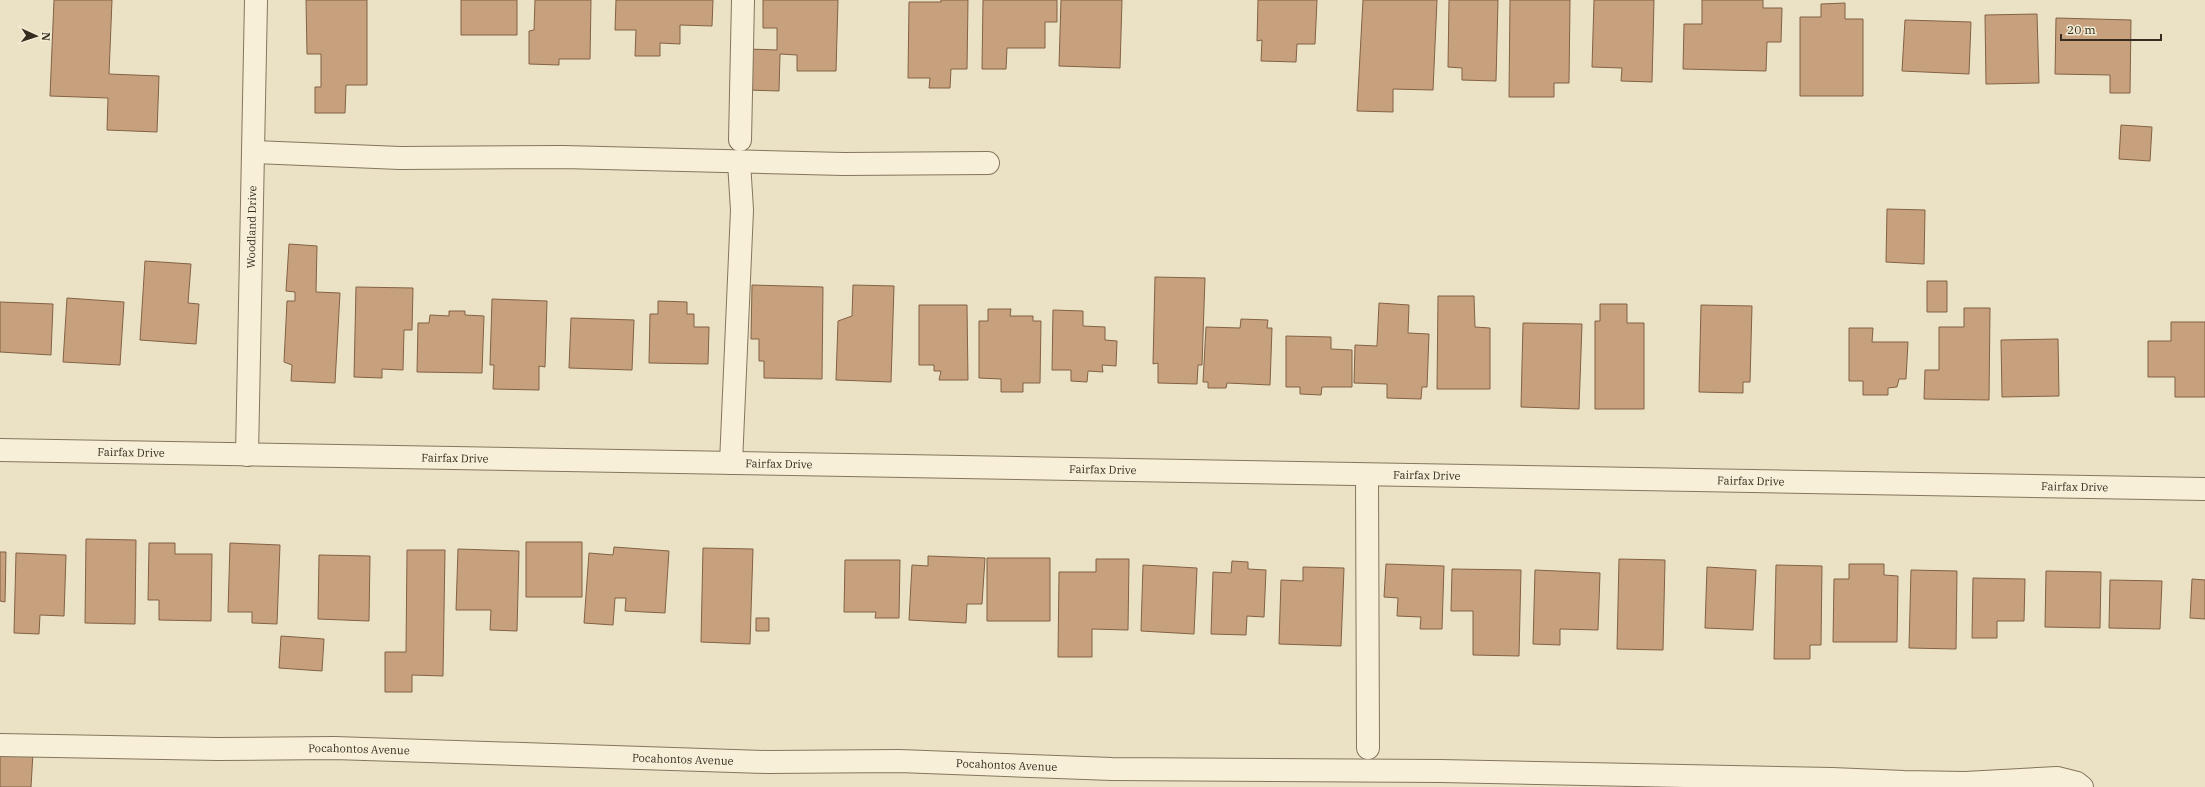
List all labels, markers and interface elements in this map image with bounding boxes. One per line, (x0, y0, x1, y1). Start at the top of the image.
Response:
north arrow (16, 16, 56, 56)
scale bar (2061, 16, 2161, 42)
text: 20 m (2067, 22, 2096, 37)
text: N (39, 32, 53, 42)
street label: Woodland Drive (244, 185, 259, 269)
street label: Fairfax Drive (97, 445, 165, 460)
street label: Fairfax Drive (421, 450, 489, 466)
street label: Fairfax Drive (745, 456, 813, 471)
street label: Fairfax Drive (1069, 462, 1137, 477)
street label: Fairfax Drive (1393, 468, 1461, 483)
street label: Fairfax Drive (1717, 473, 1785, 489)
street label: Fairfax Drive (2041, 479, 2109, 494)
street label: Pocahontos Avenue (308, 741, 410, 757)
street label: Pocahontos Avenue (632, 751, 734, 768)
street label: Pocahontos Avenue (956, 756, 1058, 774)

